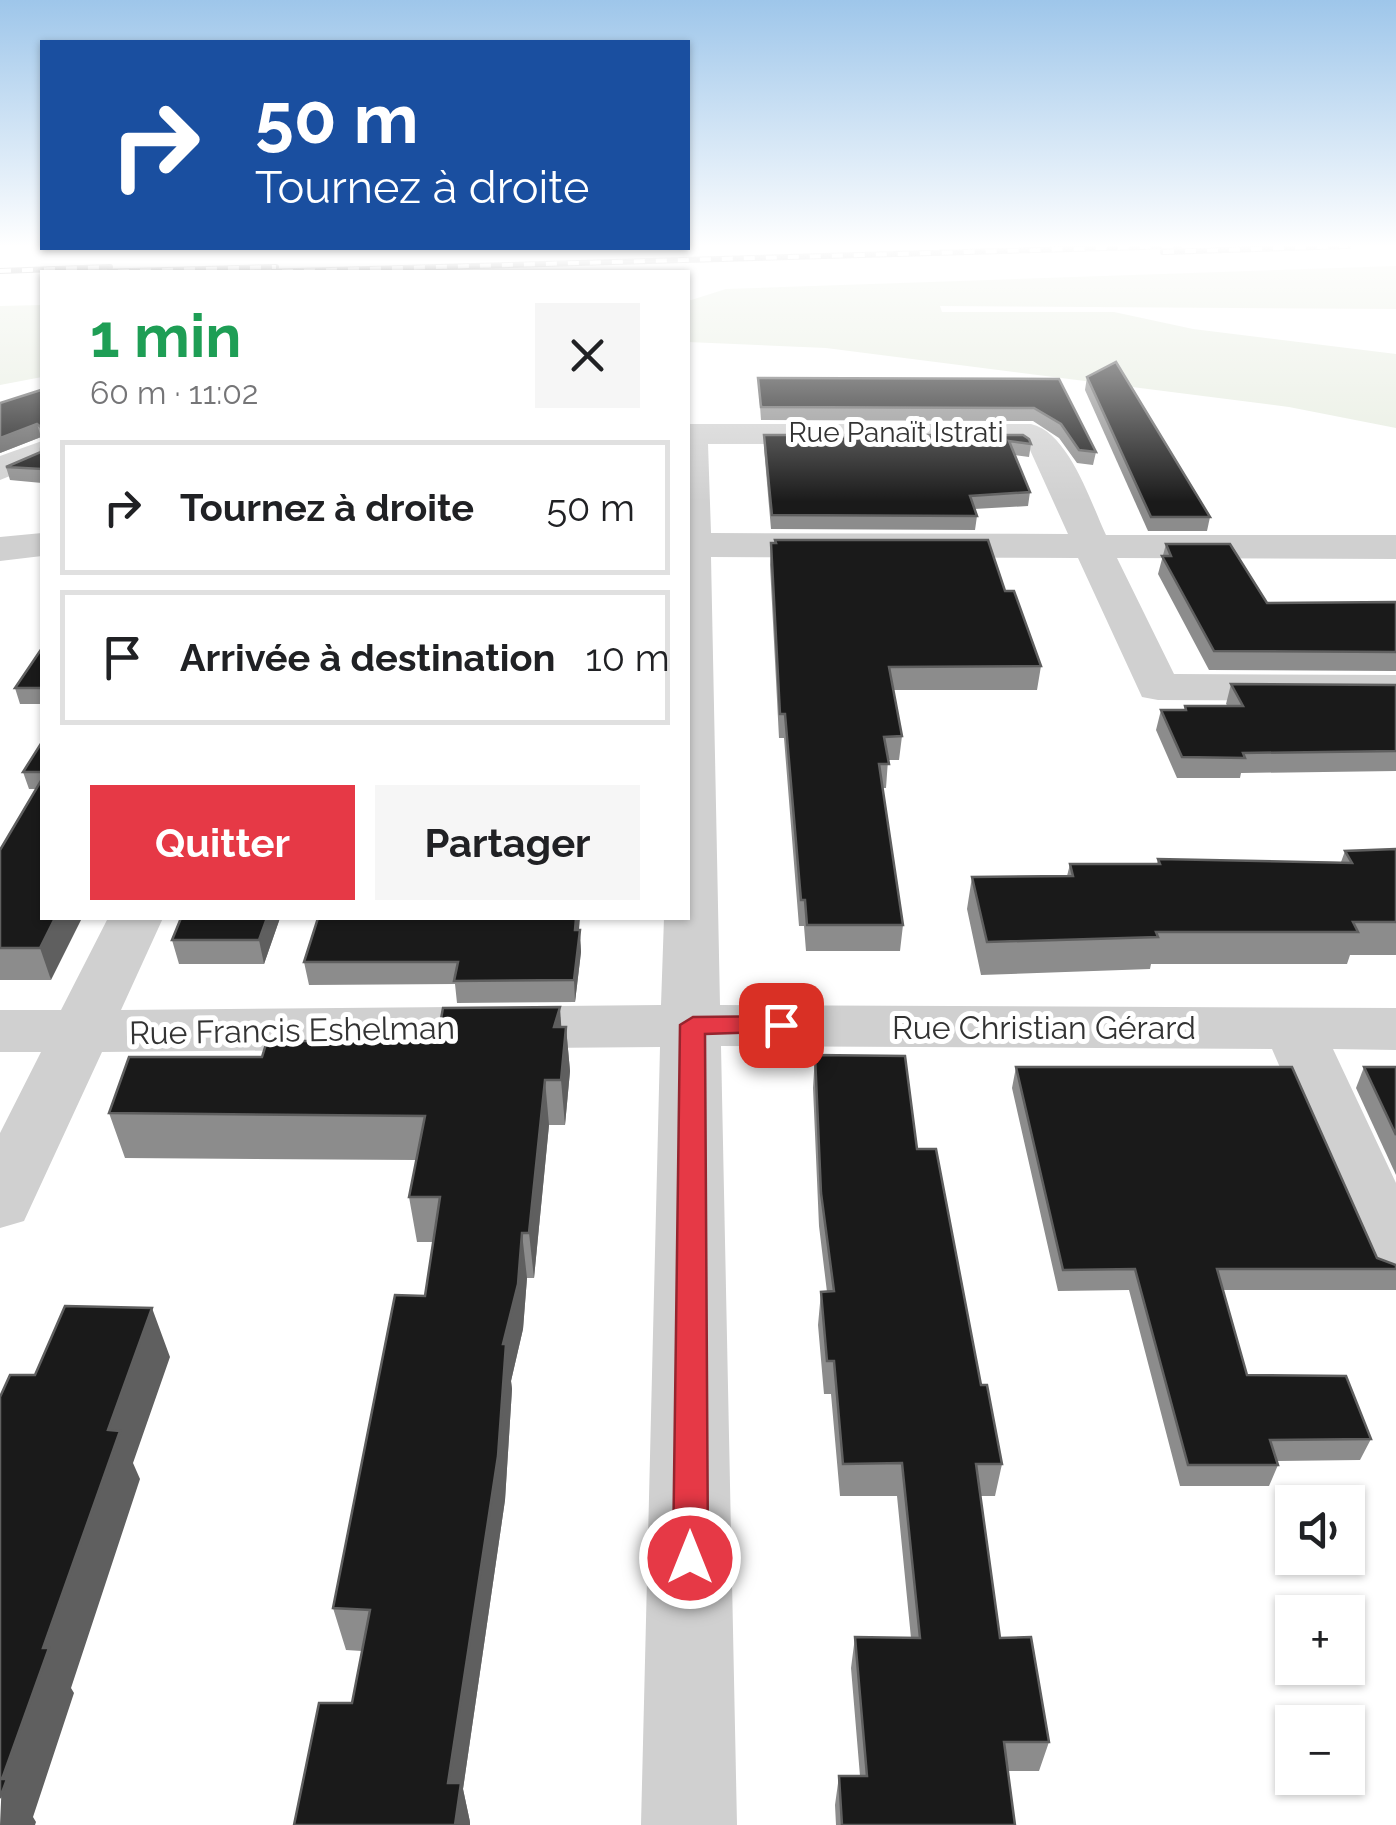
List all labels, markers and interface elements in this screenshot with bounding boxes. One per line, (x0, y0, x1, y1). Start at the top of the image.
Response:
text: 50 m (255, 77, 419, 159)
icon: right (90, 80, 220, 210)
text: Tournez à droite (255, 161, 589, 214)
text: 1 min (90, 301, 241, 371)
button: close (535, 303, 640, 408)
text: 60 m · 11:02 (90, 374, 258, 411)
street label: Rue Panaït Istrati (788, 416, 1004, 449)
icon: right (95, 480, 150, 535)
text: Tournez à droite (180, 485, 474, 530)
text: 50 m (546, 485, 635, 530)
icon: arrive (95, 630, 150, 685)
text: Arrivée à destination (180, 635, 556, 680)
text: 10 m (586, 635, 670, 680)
button: Quitter (90, 785, 355, 900)
button: Partager (375, 785, 640, 900)
pin (739, 983, 824, 1068)
icon: arrive (754, 998, 809, 1053)
street label: Rue Francis Eshelman (129, 1009, 455, 1051)
street label: Rue Christian Gérard (892, 1009, 1196, 1046)
map controls (1275, 1485, 1365, 1795)
button: sound (1275, 1485, 1365, 1575)
position arrow (638, 1506, 742, 1610)
button: + (1275, 1595, 1365, 1685)
button: − (1275, 1705, 1365, 1795)

